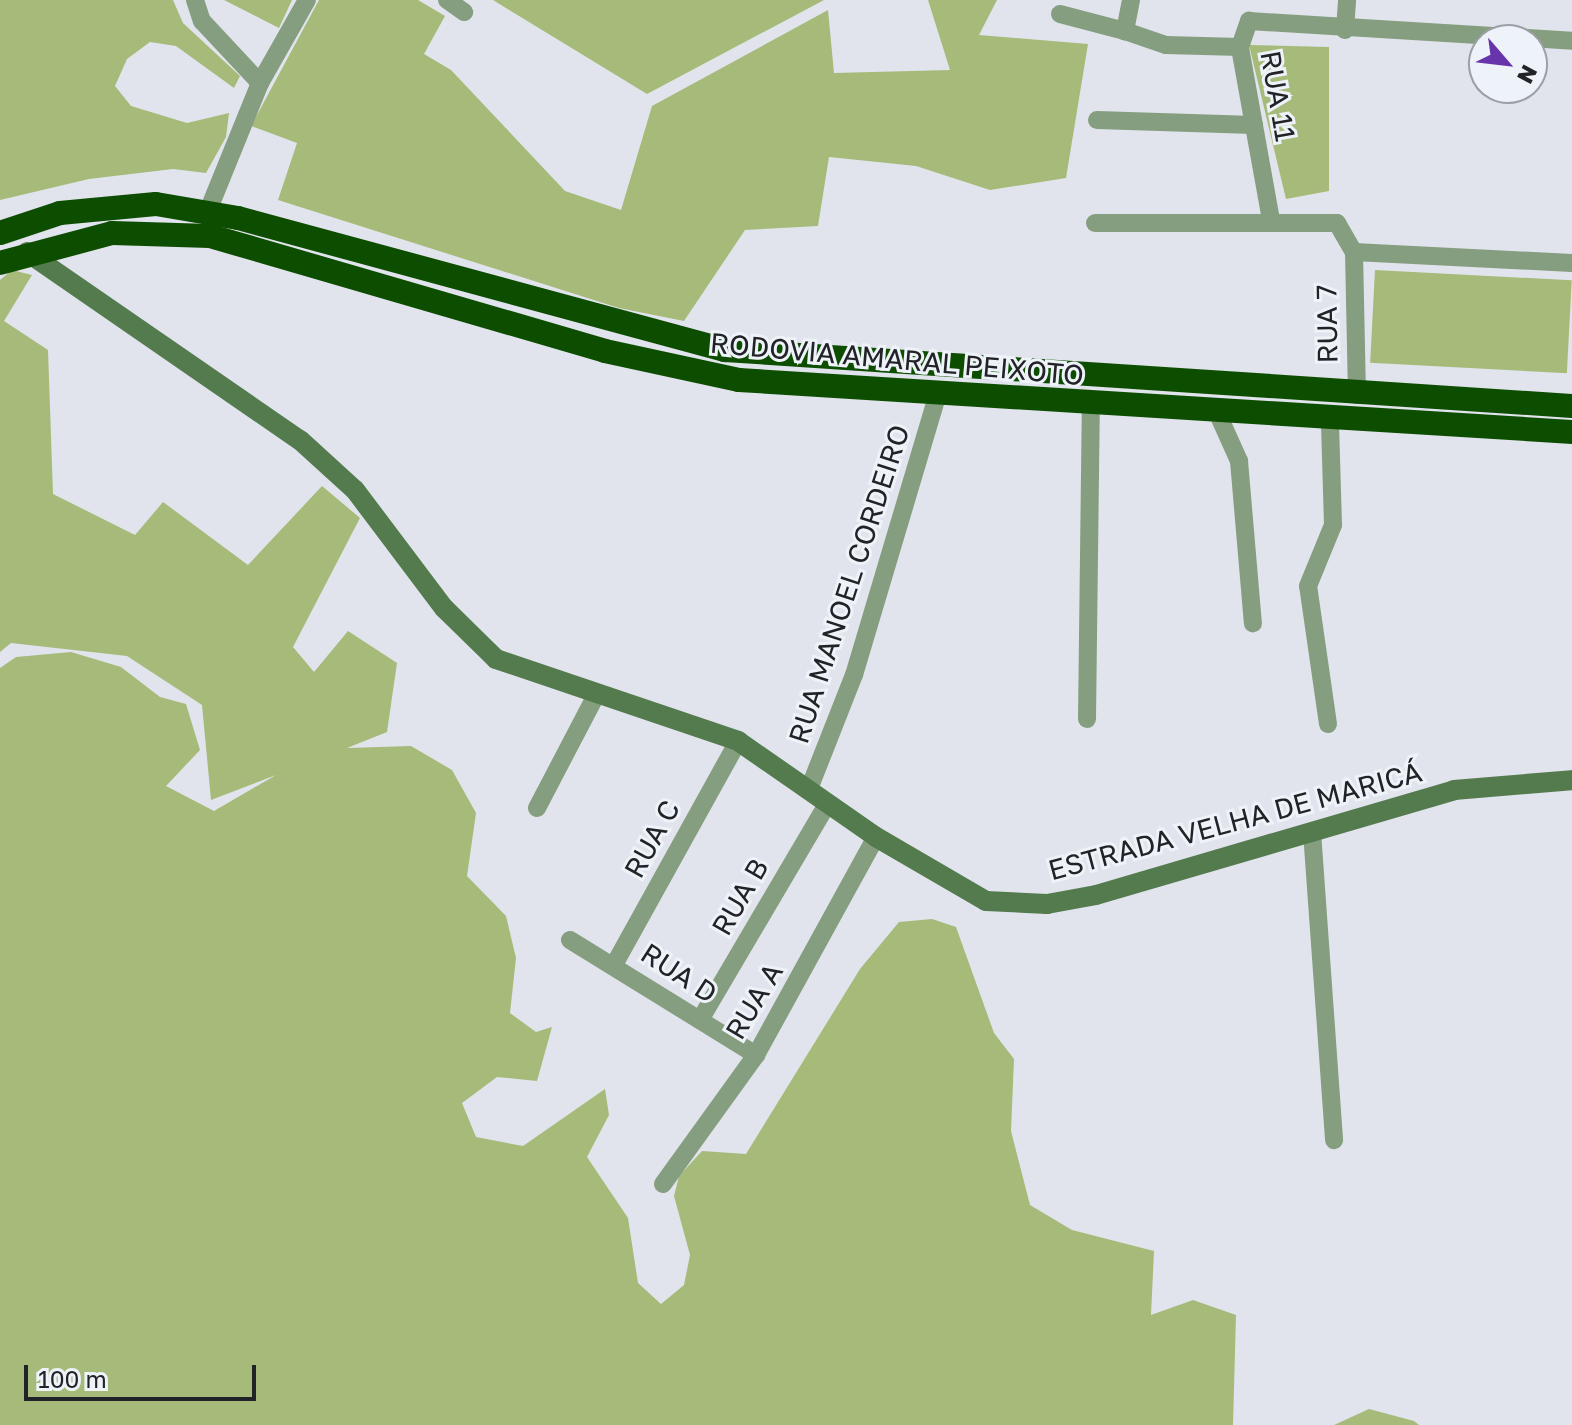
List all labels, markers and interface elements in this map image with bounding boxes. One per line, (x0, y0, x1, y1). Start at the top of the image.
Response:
north arrow (1468, 24, 1548, 104)
street label: RUA 11 (1254, 48, 1302, 144)
text: N (1512, 61, 1544, 88)
street label: RUA 7 (1310, 284, 1344, 364)
street label: RODOVIA AMARAL PEIXOTO (709, 326, 1085, 392)
street label: RUA MANOEL CORDEIRO (782, 420, 916, 748)
street label: ESTRADA VELHA DE MARICÁ (1045, 755, 1425, 887)
street label: RUA C (617, 794, 687, 884)
street label: RUA B (705, 853, 775, 941)
street label: RUA D (635, 936, 723, 1010)
street label: RUA A (718, 957, 790, 1045)
scale bar (28, 1349, 260, 1399)
text: 100 m (38, 1364, 107, 1393)

